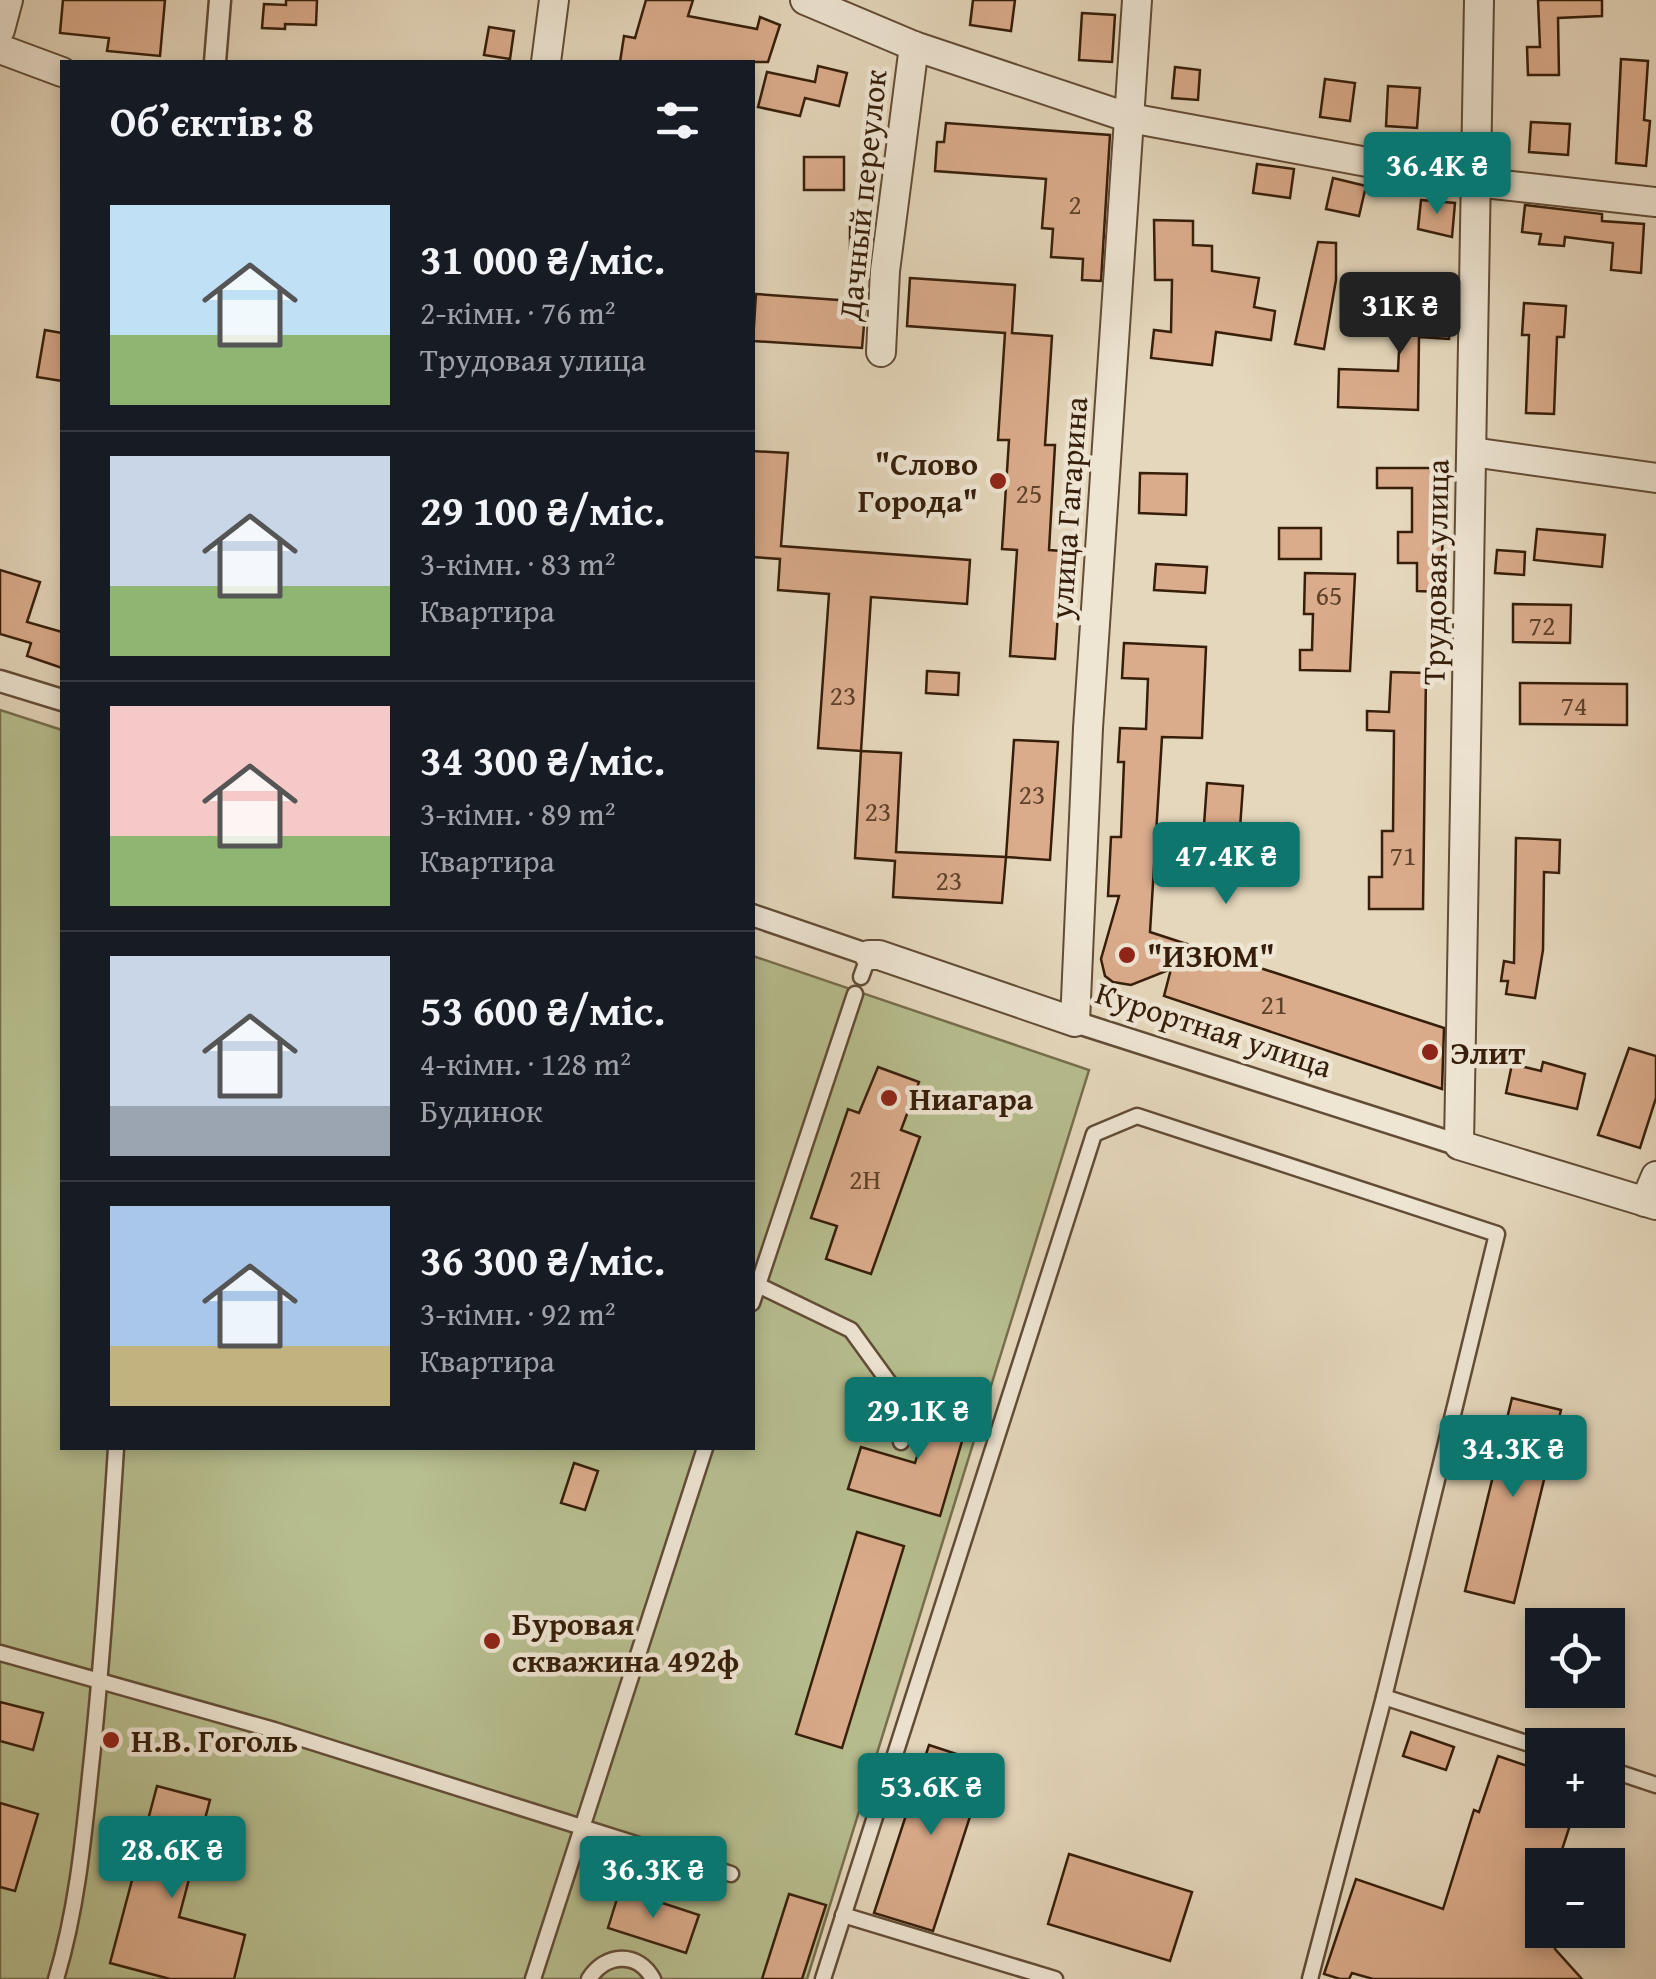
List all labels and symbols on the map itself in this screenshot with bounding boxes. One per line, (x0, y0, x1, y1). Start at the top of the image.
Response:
street label: Дачный переулок (825, 67, 899, 324)
pin: 36.4K ₴ (1345, 132, 1529, 217)
house number: 2 (1068, 183, 1082, 224)
pin: 31K ₴ (1330, 272, 1470, 357)
street label: улица Гагарина (1037, 394, 1099, 622)
place label: "Слово Города" (858, 440, 978, 524)
street label: Трудовая улица (1410, 458, 1460, 685)
marker: "Слово Города" (987, 470, 1009, 492)
house number: 25 (1016, 472, 1042, 513)
house number: 65 (1316, 574, 1342, 615)
house number: 72 (1529, 604, 1555, 645)
house number: 23 (830, 674, 856, 715)
house number: 74 (1561, 684, 1587, 725)
house number: 23 (1019, 773, 1045, 814)
house number: 23 (865, 790, 891, 831)
pin: 47.4K ₴ (1134, 822, 1318, 907)
house number: 71 (1390, 834, 1416, 875)
house number: 23 (936, 859, 962, 900)
place label: "ИЗЮМ" (1147, 932, 1275, 979)
marker: "ИЗЮМ" (1116, 944, 1138, 966)
street label: Курортная улица (1090, 969, 1339, 1090)
house number: 21 (1261, 983, 1287, 1024)
place label: Элит (1450, 1029, 1526, 1076)
marker: Элит (1419, 1041, 1441, 1063)
place label: Ниагара (909, 1075, 1034, 1122)
marker: Ниагара (878, 1087, 900, 1109)
house number: 2Н (849, 1158, 881, 1199)
pin: 29.1K ₴ (826, 1377, 1010, 1462)
pin: 34.3K ₴ (1421, 1415, 1605, 1500)
place label: Буровая скважина 492ф (512, 1600, 739, 1684)
marker: Буровая скважина 492ф (481, 1630, 503, 1652)
place label: Н.В. Гоголь (131, 1717, 298, 1764)
marker: Н.В. Гоголь (100, 1729, 122, 1751)
pin: 53.6K ₴ (839, 1753, 1023, 1838)
pin: 28.6K ₴ (80, 1816, 264, 1901)
pin: 36.3K ₴ (561, 1836, 745, 1921)

